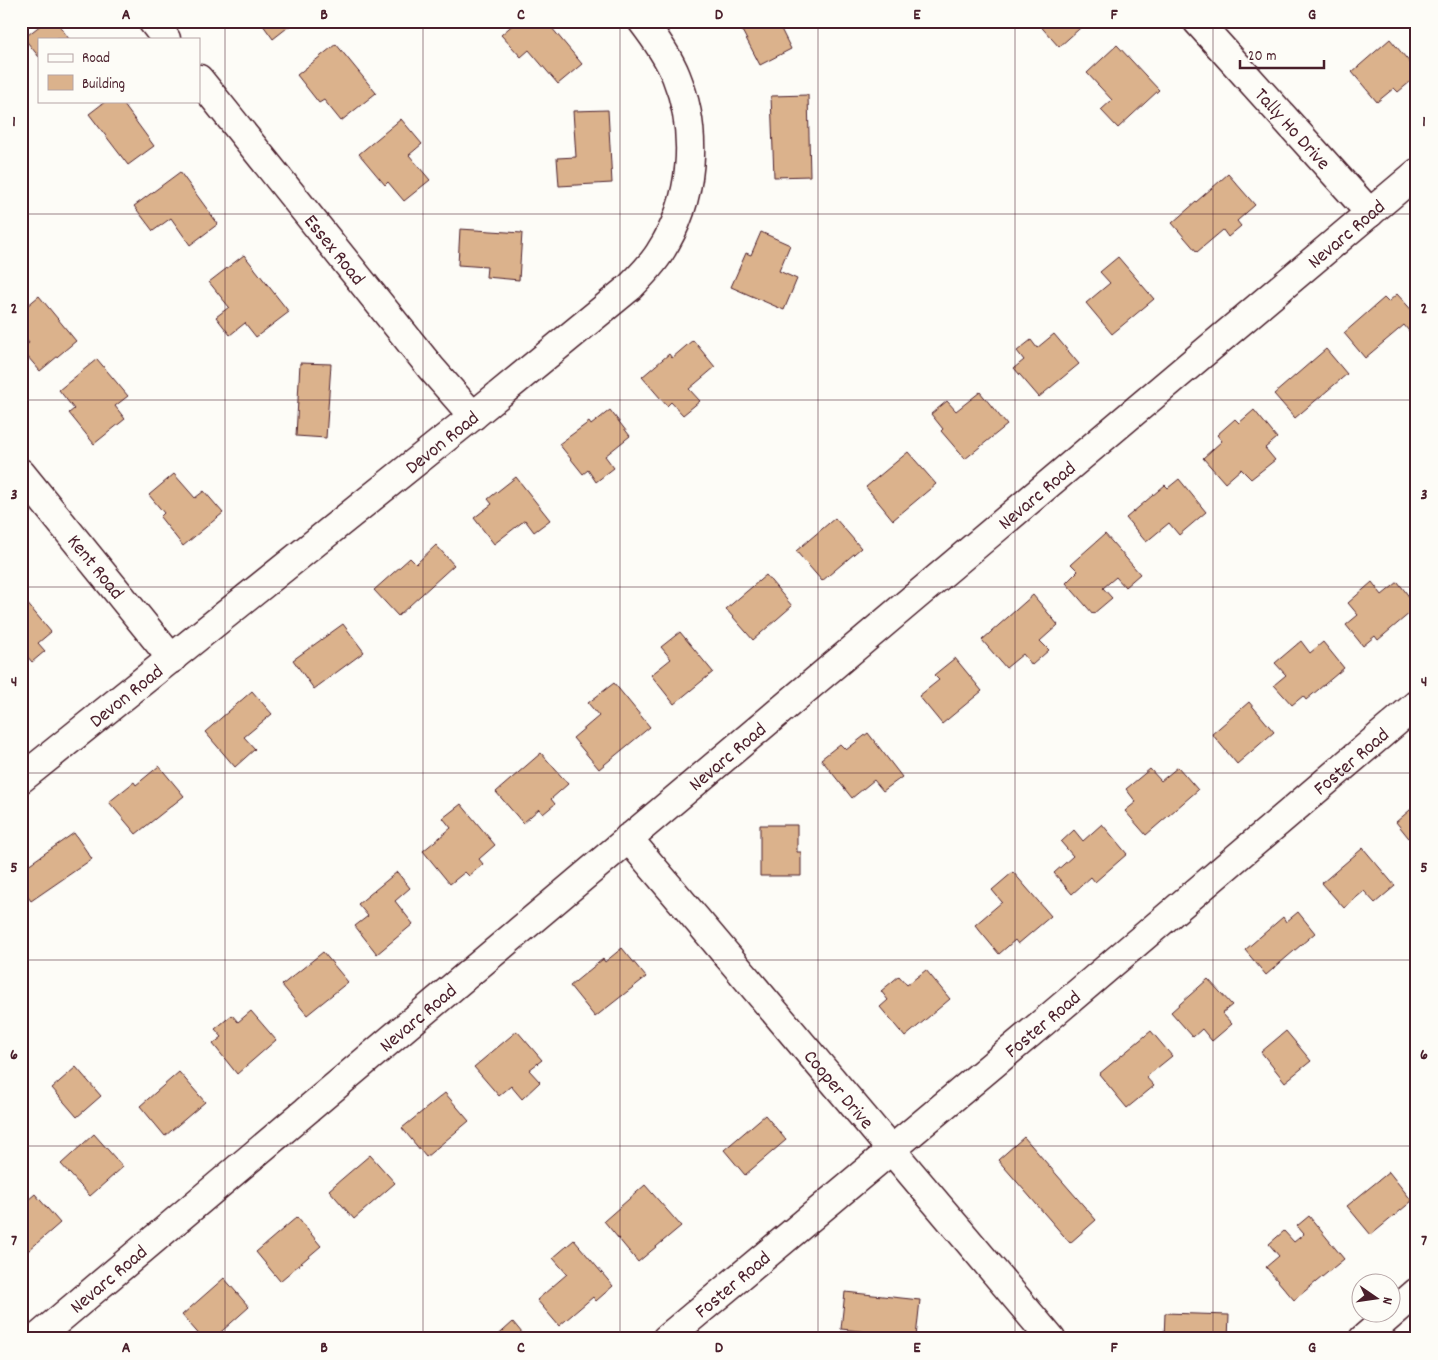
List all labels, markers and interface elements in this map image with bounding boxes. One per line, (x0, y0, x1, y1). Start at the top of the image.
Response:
text: A (122, 4, 131, 27)
text: B (320, 4, 328, 27)
text: C (517, 4, 525, 27)
text: D (715, 4, 724, 27)
text: E (913, 4, 921, 27)
text: F (1110, 4, 1118, 27)
text: G (1308, 4, 1316, 27)
legend (38, 38, 200, 102)
scale bar (1240, 38, 1324, 70)
text: 20 m (1248, 46, 1276, 68)
text: Road (82, 48, 110, 70)
text: Building (82, 74, 125, 96)
street label: Tally Ho Drive (1247, 83, 1336, 177)
text: 1 (12, 111, 16, 134)
text: 1 (1422, 111, 1426, 134)
street label: Nevarc Road (1303, 195, 1392, 277)
street label: Essex Road (296, 209, 370, 292)
text: 2 (11, 298, 18, 321)
text: 2 (1421, 298, 1428, 321)
street label: Devon Road (400, 405, 486, 482)
street label: Nevarc Road (993, 456, 1083, 538)
text: 3 (10, 484, 18, 507)
text: 3 (1420, 484, 1428, 507)
street label: Kent Road (59, 529, 129, 607)
street label: Devon Road (84, 659, 170, 736)
text: 4 (11, 671, 17, 694)
text: 4 (1421, 671, 1427, 694)
street label: Nevarc Road (684, 717, 774, 799)
street label: Foster Road (1308, 723, 1396, 803)
text: 5 (10, 857, 18, 880)
text: 5 (1420, 857, 1428, 880)
street label: Nevarc Road (374, 978, 464, 1060)
street label: Foster Road (1000, 985, 1088, 1066)
text: 6 (10, 1044, 18, 1067)
text: 6 (1420, 1044, 1428, 1067)
street label: Cooper Drive (796, 1045, 879, 1137)
text: 7 (11, 1230, 17, 1253)
text: 7 (1421, 1230, 1427, 1253)
street label: Nevarc Road (65, 1240, 155, 1322)
street label: Foster Road (690, 1246, 778, 1326)
north arrow (1350, 1272, 1400, 1322)
text: N (1376, 1295, 1397, 1306)
text: A (122, 1337, 131, 1360)
text: B (320, 1337, 328, 1360)
text: C (517, 1337, 525, 1360)
text: D (715, 1337, 724, 1360)
text: E (913, 1337, 921, 1360)
text: F (1110, 1337, 1118, 1360)
text: G (1308, 1337, 1316, 1360)

